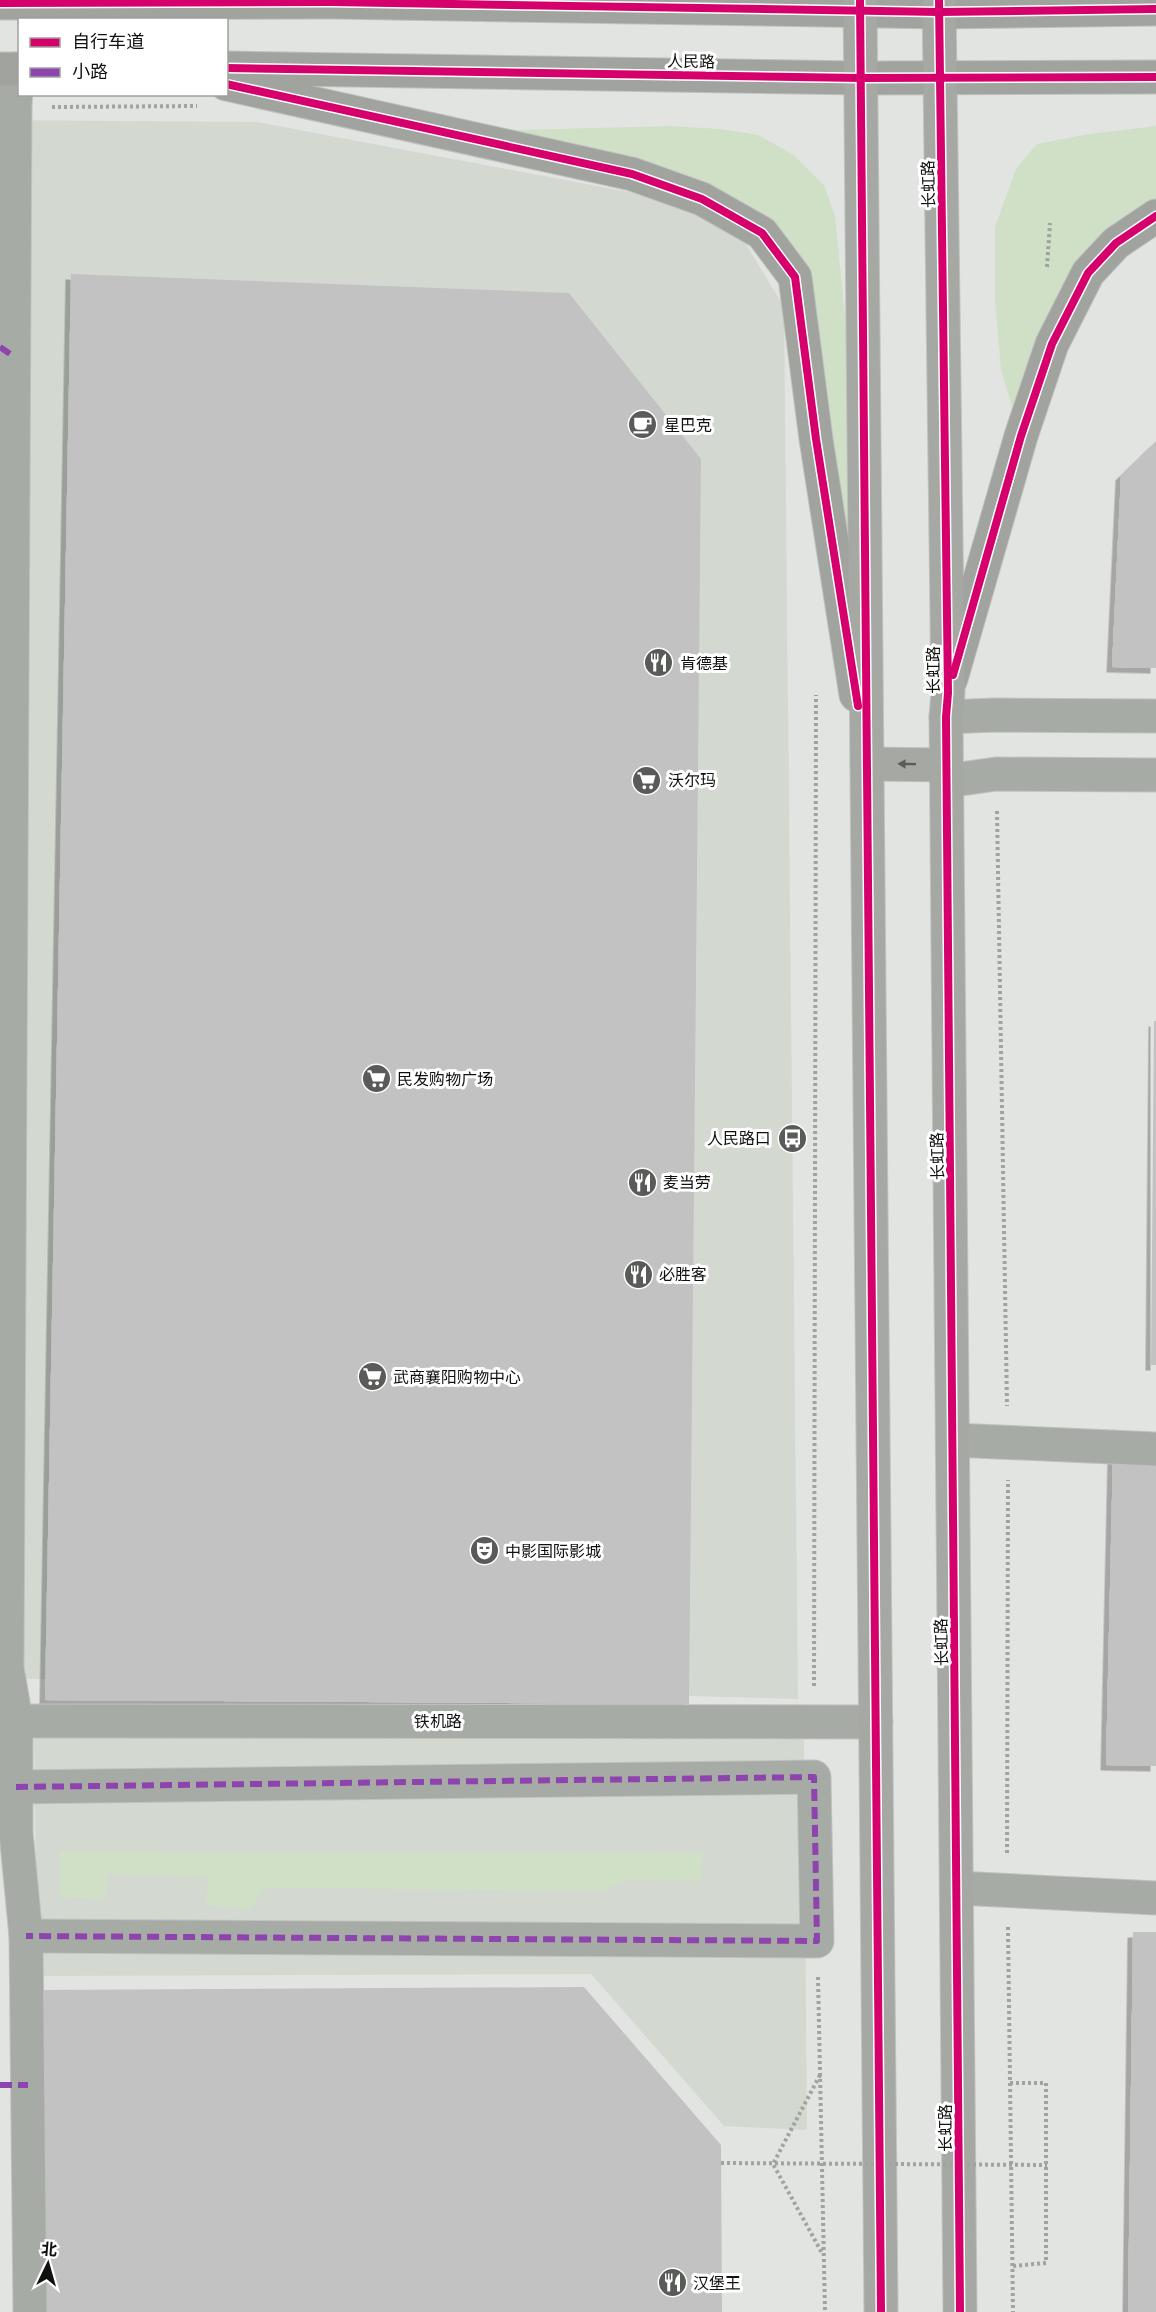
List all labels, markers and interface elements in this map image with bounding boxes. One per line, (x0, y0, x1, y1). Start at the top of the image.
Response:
legend (18, 18, 228, 96)
text: 自行车道 (72, 31, 144, 52)
street label: 人民路 (667, 51, 715, 71)
text: 小路 (72, 61, 108, 82)
street label: 长虹路 (918, 160, 938, 208)
cafe icon: 星巴克 (627, 409, 659, 441)
place label: 星巴克 (664, 415, 712, 435)
street label: 长虹路 (923, 646, 943, 694)
restaurant icon: 肯德基 (643, 647, 675, 679)
place label: 肯德基 (680, 653, 728, 673)
one-way arrow (897, 759, 916, 769)
supermarket icon: 沃尔玛 (631, 764, 663, 796)
place label: 沃尔玛 (668, 770, 716, 790)
supermarket icon: 民发购物广场 (360, 1063, 392, 1095)
place label: 民发购物广场 (397, 1069, 493, 1089)
bus stop icon: 人民路口 (776, 1122, 808, 1154)
place label: 人民路口 (707, 1128, 771, 1148)
street label: 长虹路 (927, 1132, 947, 1180)
restaurant icon: 麦当劳 (626, 1166, 658, 1198)
place label: 麦当劳 (663, 1172, 711, 1192)
restaurant icon: 必胜客 (622, 1258, 654, 1290)
place label: 必胜客 (659, 1264, 707, 1284)
supermarket icon: 武商襄阳购物中心 (356, 1361, 388, 1393)
place label: 武商襄阳购物中心 (393, 1367, 521, 1387)
theatre icon: 中影国际影城 (468, 1535, 500, 1567)
place label: 中影国际影城 (505, 1541, 601, 1561)
street label: 长虹路 (931, 1618, 951, 1666)
street label: 铁机路 (414, 1711, 462, 1731)
street label: 长虹路 (935, 2104, 955, 2152)
north arrow (18, 2234, 78, 2294)
text: 北 (40, 2238, 58, 2260)
restaurant icon: 汉堡王 (656, 2267, 688, 2299)
place label: 汉堡王 (693, 2273, 741, 2293)

